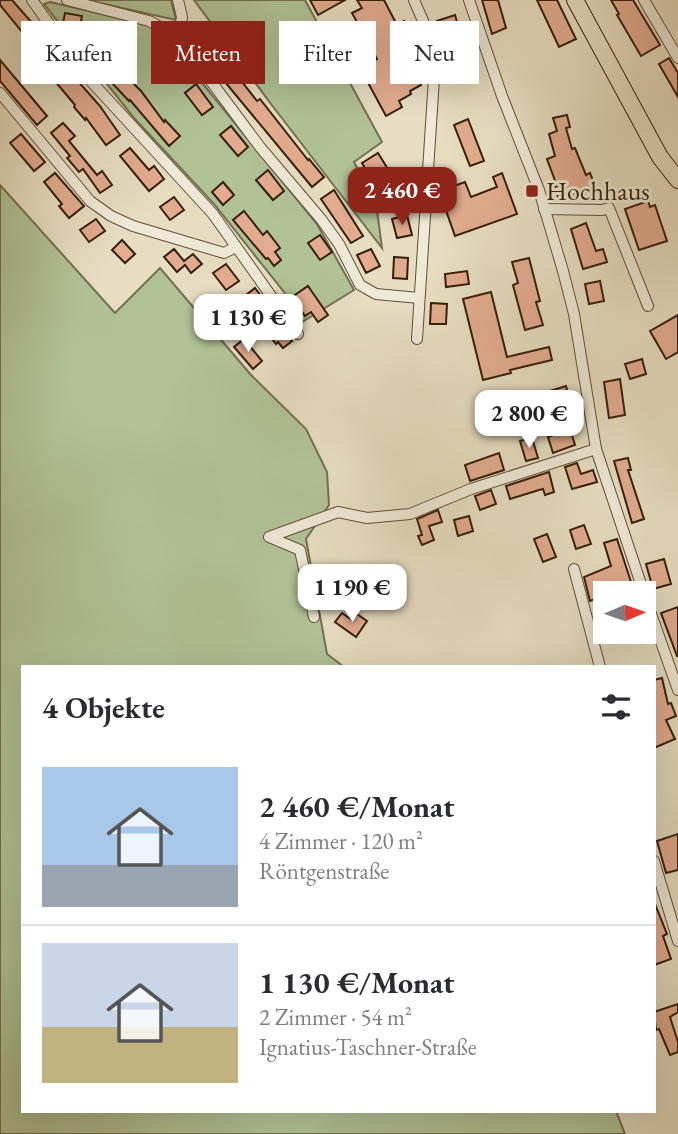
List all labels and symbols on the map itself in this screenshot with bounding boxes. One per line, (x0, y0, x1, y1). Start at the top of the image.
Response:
pin: 2 460 € (337, 168, 467, 227)
place label: Hochhaus (546, 174, 650, 208)
marker: Hochhaus (524, 183, 540, 199)
pin: 1 130 € (183, 294, 313, 354)
pin: 2 800 € (464, 391, 594, 450)
pin: 1 190 € (287, 564, 417, 624)
north arrow (593, 581, 656, 644)

